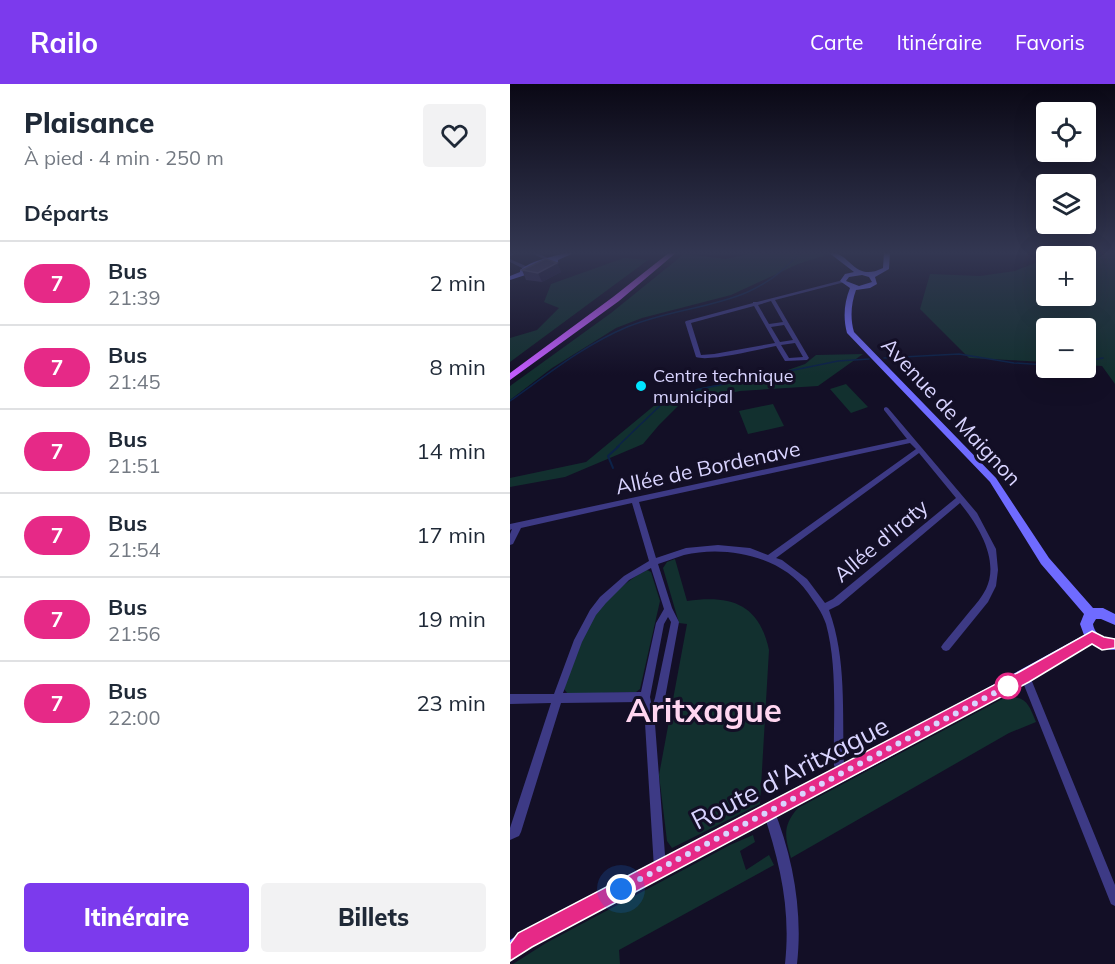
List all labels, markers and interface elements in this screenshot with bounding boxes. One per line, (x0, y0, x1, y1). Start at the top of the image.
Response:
text: Railo (30, 25, 98, 60)
text: Carte (810, 29, 864, 55)
text: Itinéraire (897, 29, 982, 55)
text: Favoris (1015, 29, 1085, 55)
map controls (1036, 102, 1096, 378)
button: locate (1036, 102, 1096, 162)
button: heart (423, 104, 486, 167)
text: Plaisance (24, 105, 154, 140)
text: À pied · 4 min · 250 m (24, 145, 224, 170)
button: layers (1036, 174, 1096, 234)
text: Départs (24, 199, 109, 227)
button: + (1036, 246, 1096, 306)
text: Bus (108, 257, 147, 285)
text: 2 min (430, 269, 486, 297)
text: 7 (51, 270, 63, 296)
text: 21:39 (108, 285, 161, 310)
button: − (1036, 318, 1096, 378)
street label: Avenue de Maignon (876, 332, 1027, 491)
text: Bus (108, 341, 147, 369)
text: 8 min (430, 353, 486, 381)
text: 7 (51, 354, 63, 380)
place label: Centre technique municipal (653, 364, 794, 408)
text: 21:45 (108, 369, 161, 394)
marker: Centre technique municipal (634, 379, 648, 393)
text: Bus (108, 425, 147, 453)
street label: Allée de Bordenave (613, 435, 803, 499)
text: 14 min (416, 437, 486, 465)
text: 7 (51, 438, 63, 464)
text: 21:51 (108, 453, 161, 478)
street label: Allée d'Iraty (828, 493, 933, 587)
text: Bus (108, 509, 147, 537)
text: 17 min (416, 521, 486, 549)
text: 7 (51, 522, 63, 548)
text: 21:54 (108, 537, 161, 562)
text: Bus (108, 593, 147, 621)
text: 19 min (416, 605, 486, 633)
text: 7 (51, 606, 63, 632)
text: 21:56 (108, 621, 161, 646)
unlabelled marker (995, 673, 1021, 699)
text: Bus (108, 677, 147, 705)
text: 23 min (416, 689, 486, 717)
district label: Aritxague (626, 689, 782, 730)
text: 7 (51, 690, 63, 716)
text: 22:00 (108, 705, 161, 730)
street label: Route d'Aritxague (686, 709, 894, 837)
your location (606, 874, 636, 904)
button: Itinéraire (24, 883, 249, 952)
button: Billets (261, 883, 486, 952)

